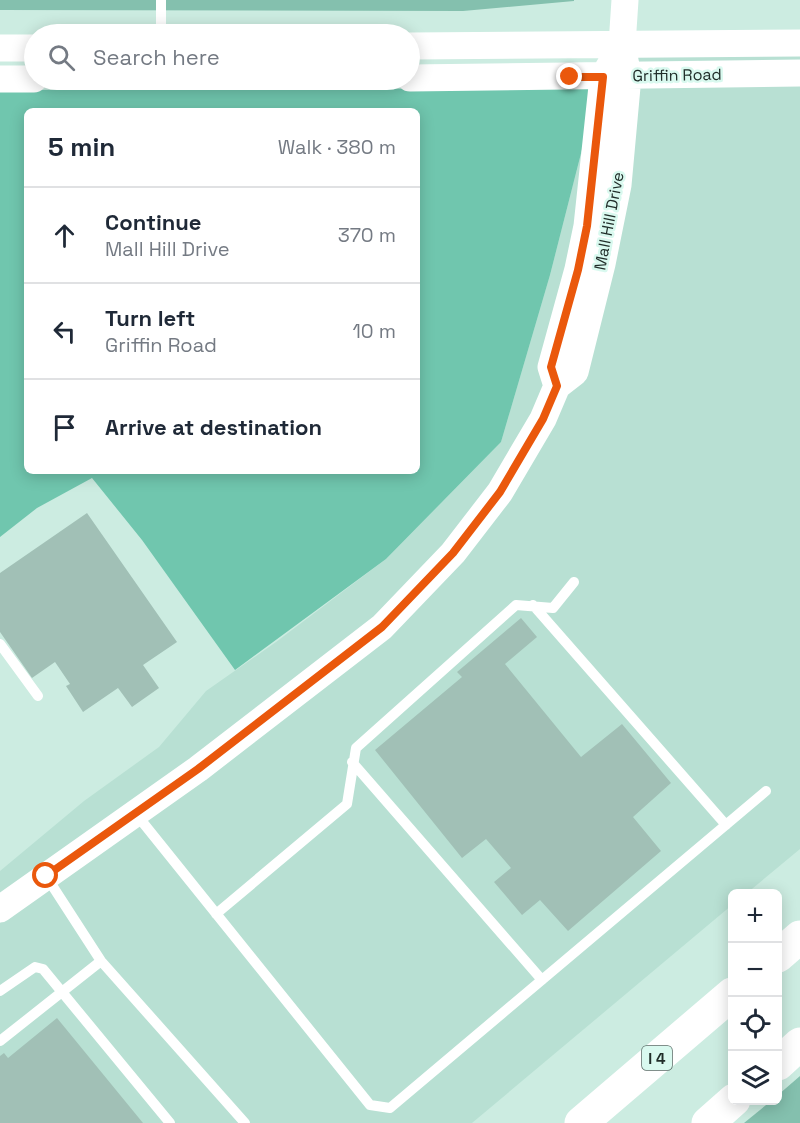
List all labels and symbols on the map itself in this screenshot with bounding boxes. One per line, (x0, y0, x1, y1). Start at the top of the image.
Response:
route end (556, 63, 582, 89)
street label: Griffin Road (632, 64, 722, 86)
street label: Mall Hill Drive (589, 170, 629, 272)
route start (32, 862, 58, 888)
road number: I 4 (642, 1046, 672, 1070)

